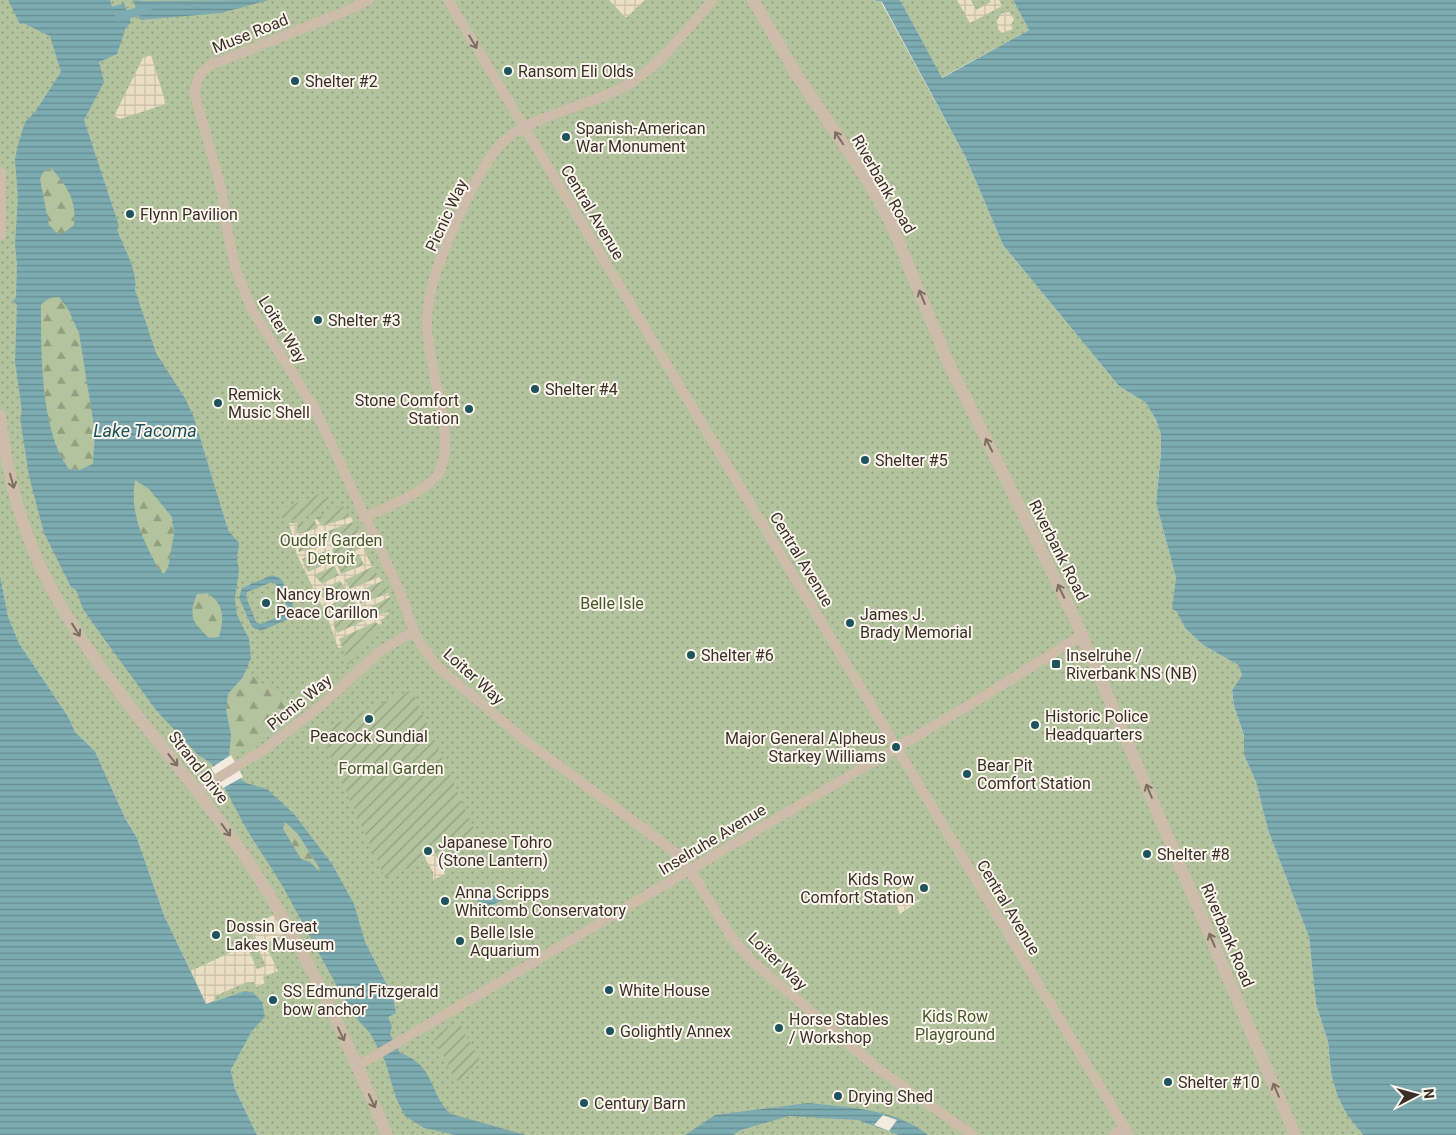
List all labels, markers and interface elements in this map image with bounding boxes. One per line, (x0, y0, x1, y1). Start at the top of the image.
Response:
street label: Muse Road (209, 10, 291, 57)
one-way arrow (468, 34, 478, 48)
place label: Ransom Eli Olds (518, 62, 634, 81)
marker: Ransom Eli Olds (502, 65, 514, 77)
place label: Shelter #2 (305, 72, 378, 91)
marker: Shelter #2 (289, 75, 301, 87)
place label: Spanish-American War Monument (576, 119, 706, 156)
marker: Spanish-American War Monument (560, 131, 572, 143)
one-way arrow (834, 131, 844, 145)
street label: Riverbank Road (848, 132, 919, 237)
street label: Central Avenue (557, 162, 628, 263)
street label: Picnic Way (421, 176, 472, 254)
place label: Flynn Pavilion (140, 205, 238, 224)
marker: Flynn Pavilion (124, 208, 136, 220)
one-way arrow (917, 290, 926, 305)
street label: Loiter Way (255, 292, 311, 366)
place label: Shelter #3 (328, 311, 401, 330)
marker: Shelter #3 (312, 314, 324, 326)
place label: Shelter #4 (545, 380, 618, 399)
marker: Shelter #4 (529, 383, 541, 395)
place label: Remick Music Shell (228, 385, 310, 422)
place label: Stone Comfort Station (355, 391, 459, 428)
marker: Remick Music Shell (212, 397, 224, 409)
marker: Stone Comfort Station (463, 403, 475, 415)
water label: Lake Tacoma (93, 420, 197, 441)
one-way arrow (984, 438, 993, 453)
place label: Shelter #5 (875, 451, 948, 470)
marker: Shelter #5 (859, 454, 871, 466)
one-way arrow (7, 473, 17, 489)
street label: Riverbank Road (1025, 497, 1092, 604)
street label: Central Avenue (766, 509, 837, 610)
park label: Oudolf Garden Detroit (280, 531, 382, 568)
one-way arrow (1056, 583, 1066, 598)
place label: Nancy Brown Peace Carillon (276, 585, 378, 622)
park label: Belle Isle (580, 594, 644, 613)
marker: Nancy Brown Peace Carillon (260, 597, 272, 609)
place label: James J. Brady Memorial (860, 605, 972, 642)
marker: James J. Brady Memorial (844, 617, 856, 629)
one-way arrow (71, 622, 81, 636)
street label: Loiter Way (439, 644, 508, 709)
place label: Shelter #6 (701, 646, 774, 665)
place label: Inselruhe / Riverbank NS (NB) (1066, 646, 1197, 683)
marker: Shelter #6 (685, 649, 697, 661)
marker: Inselruhe / Riverbank NS (NB) (1050, 658, 1062, 670)
street label: Picnic Way (263, 670, 336, 734)
place label: Historic Police Headquarters (1045, 707, 1148, 744)
marker: Peacock Sundial (363, 713, 375, 725)
marker: Historic Police Headquarters (1029, 719, 1041, 731)
street label: Strand Drive (165, 727, 233, 807)
place label: Peacock Sundial (310, 727, 428, 746)
place label: Major General Alpheus Starkey Williams (725, 729, 886, 766)
marker: Major General Alpheus Starkey Williams (890, 741, 902, 753)
one-way arrow (167, 753, 178, 766)
place label: Bear Pit Comfort Station (977, 756, 1091, 793)
park label: Formal Garden (338, 759, 444, 778)
marker: Bear Pit Comfort Station (961, 768, 973, 780)
one-way arrow (1144, 784, 1154, 799)
street label: Inselruhe Avenue (655, 800, 769, 879)
one-way arrow (221, 823, 232, 836)
place label: Japanese Tohro (Stone Lantern) (438, 833, 552, 870)
marker: Japanese Tohro (Stone Lantern) (422, 845, 434, 857)
place label: Shelter #8 (1157, 845, 1230, 864)
marker: Shelter #8 (1141, 848, 1153, 860)
street label: Central Avenue (973, 857, 1044, 958)
place label: Kids Row Comfort Station (800, 870, 914, 907)
street label: Riverbank Road (1197, 881, 1258, 990)
marker: Kids Row Comfort Station (918, 882, 930, 894)
place label: Anna Scripps Whitcomb Conservatory (455, 883, 626, 920)
marker: Anna Scripps Whitcomb Conservatory (439, 895, 451, 907)
place label: Dossin Great Lakes Museum (226, 917, 334, 954)
place label: Belle Isle Aquarium (470, 923, 539, 960)
marker: Dossin Great Lakes Museum (210, 929, 222, 941)
street label: Loiter Way (744, 929, 811, 994)
one-way arrow (1207, 933, 1217, 948)
marker: Belle Isle Aquarium (454, 935, 466, 947)
place label: White House (619, 981, 710, 1000)
place label: SS Edmund Fitzgerald bow anchor (283, 982, 439, 1019)
marker: White House (603, 984, 615, 996)
marker: SS Edmund Fitzgerald bow anchor (267, 994, 279, 1006)
park label: Kids Row Playground (915, 1007, 995, 1044)
place label: Horse Stables / Workshop (789, 1010, 889, 1047)
place label: Golightly Annex (620, 1022, 731, 1041)
marker: Horse Stables / Workshop (773, 1022, 785, 1034)
marker: Golightly Annex (604, 1025, 616, 1037)
one-way arrow (336, 1026, 346, 1041)
north arrow (1391, 1070, 1441, 1120)
place label: Shelter #10 (1178, 1073, 1260, 1092)
marker: Shelter #10 (1162, 1076, 1174, 1088)
one-way arrow (1270, 1083, 1280, 1098)
place label: Drying Shed (848, 1087, 933, 1106)
text: N (1420, 1088, 1437, 1099)
marker: Drying Shed (832, 1090, 844, 1102)
one-way arrow (367, 1093, 377, 1108)
place label: Century Barn (594, 1094, 686, 1113)
marker: Century Barn (578, 1097, 590, 1109)

